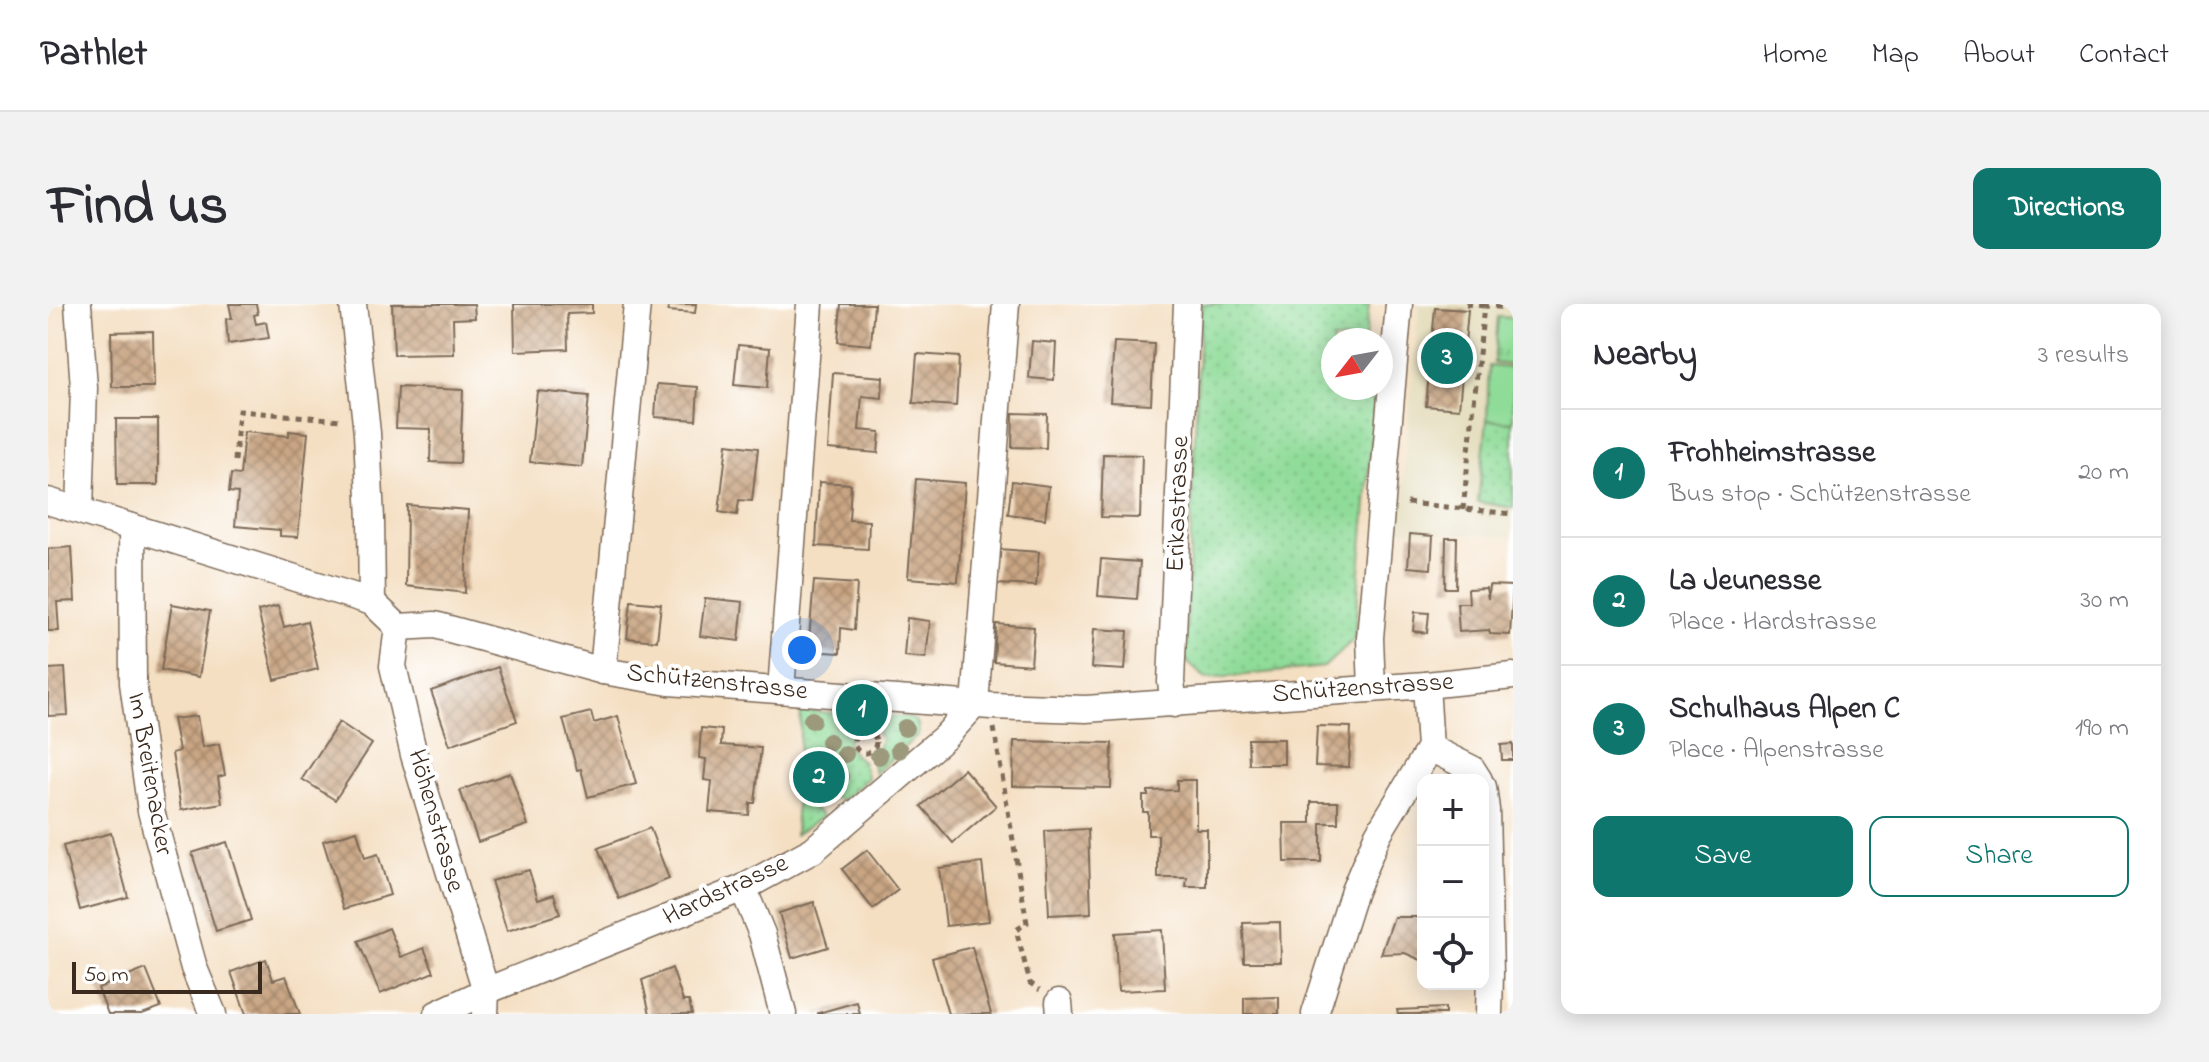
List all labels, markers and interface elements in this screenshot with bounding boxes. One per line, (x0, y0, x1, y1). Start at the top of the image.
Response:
text: Pathlet (40, 27, 147, 83)
text: Home (1762, 35, 1828, 76)
text: Map (1872, 35, 1919, 76)
text: About (1963, 35, 2035, 76)
text: Contact (2079, 35, 2169, 76)
text: Find us (48, 168, 228, 249)
button: Directions (1973, 168, 2161, 249)
north arrow (1321, 328, 1393, 400)
pin: 3 (1421, 328, 1473, 388)
text: Nearby (1593, 331, 1697, 381)
text: 3 results (2038, 337, 2129, 375)
text: Frohheimstrasse (1669, 432, 1876, 476)
street label: Erikastrasse (1158, 435, 1200, 573)
text: 1 (1615, 454, 1623, 492)
text: 20 m (2078, 454, 2129, 492)
text: Bus stop · Schützenstrasse (1669, 476, 1971, 514)
text: La Jeunesse (1669, 560, 1821, 604)
text: 2 (1613, 582, 1625, 620)
text: 30 m (2080, 582, 2129, 620)
text: Place · Hardstrasse (1669, 604, 1877, 642)
your location (782, 630, 822, 670)
street label: Schützenstrasse (625, 655, 810, 711)
street label: Schützenstrasse (1271, 664, 1455, 714)
pin: 1 (836, 680, 888, 740)
text: Schulhaus Alpen C (1669, 688, 1900, 732)
street label: Im Breitenacker (116, 690, 182, 859)
text: 3 (1614, 710, 1624, 748)
text: 190 m (2075, 710, 2129, 748)
text: Place · Alpenstrasse (1669, 732, 1884, 770)
street label: Höhenstrasse (396, 745, 474, 897)
pin: 2 (793, 747, 845, 807)
map controls (1417, 774, 1489, 990)
button: + (1417, 774, 1489, 846)
button: Save (1593, 816, 1853, 897)
button: Share (1869, 816, 2129, 897)
street label: Hardstrasse (657, 845, 795, 937)
button: − (1417, 846, 1489, 918)
button: locate (1417, 918, 1489, 990)
scale bar (72, 958, 262, 994)
text: 50 m (84, 960, 129, 992)

